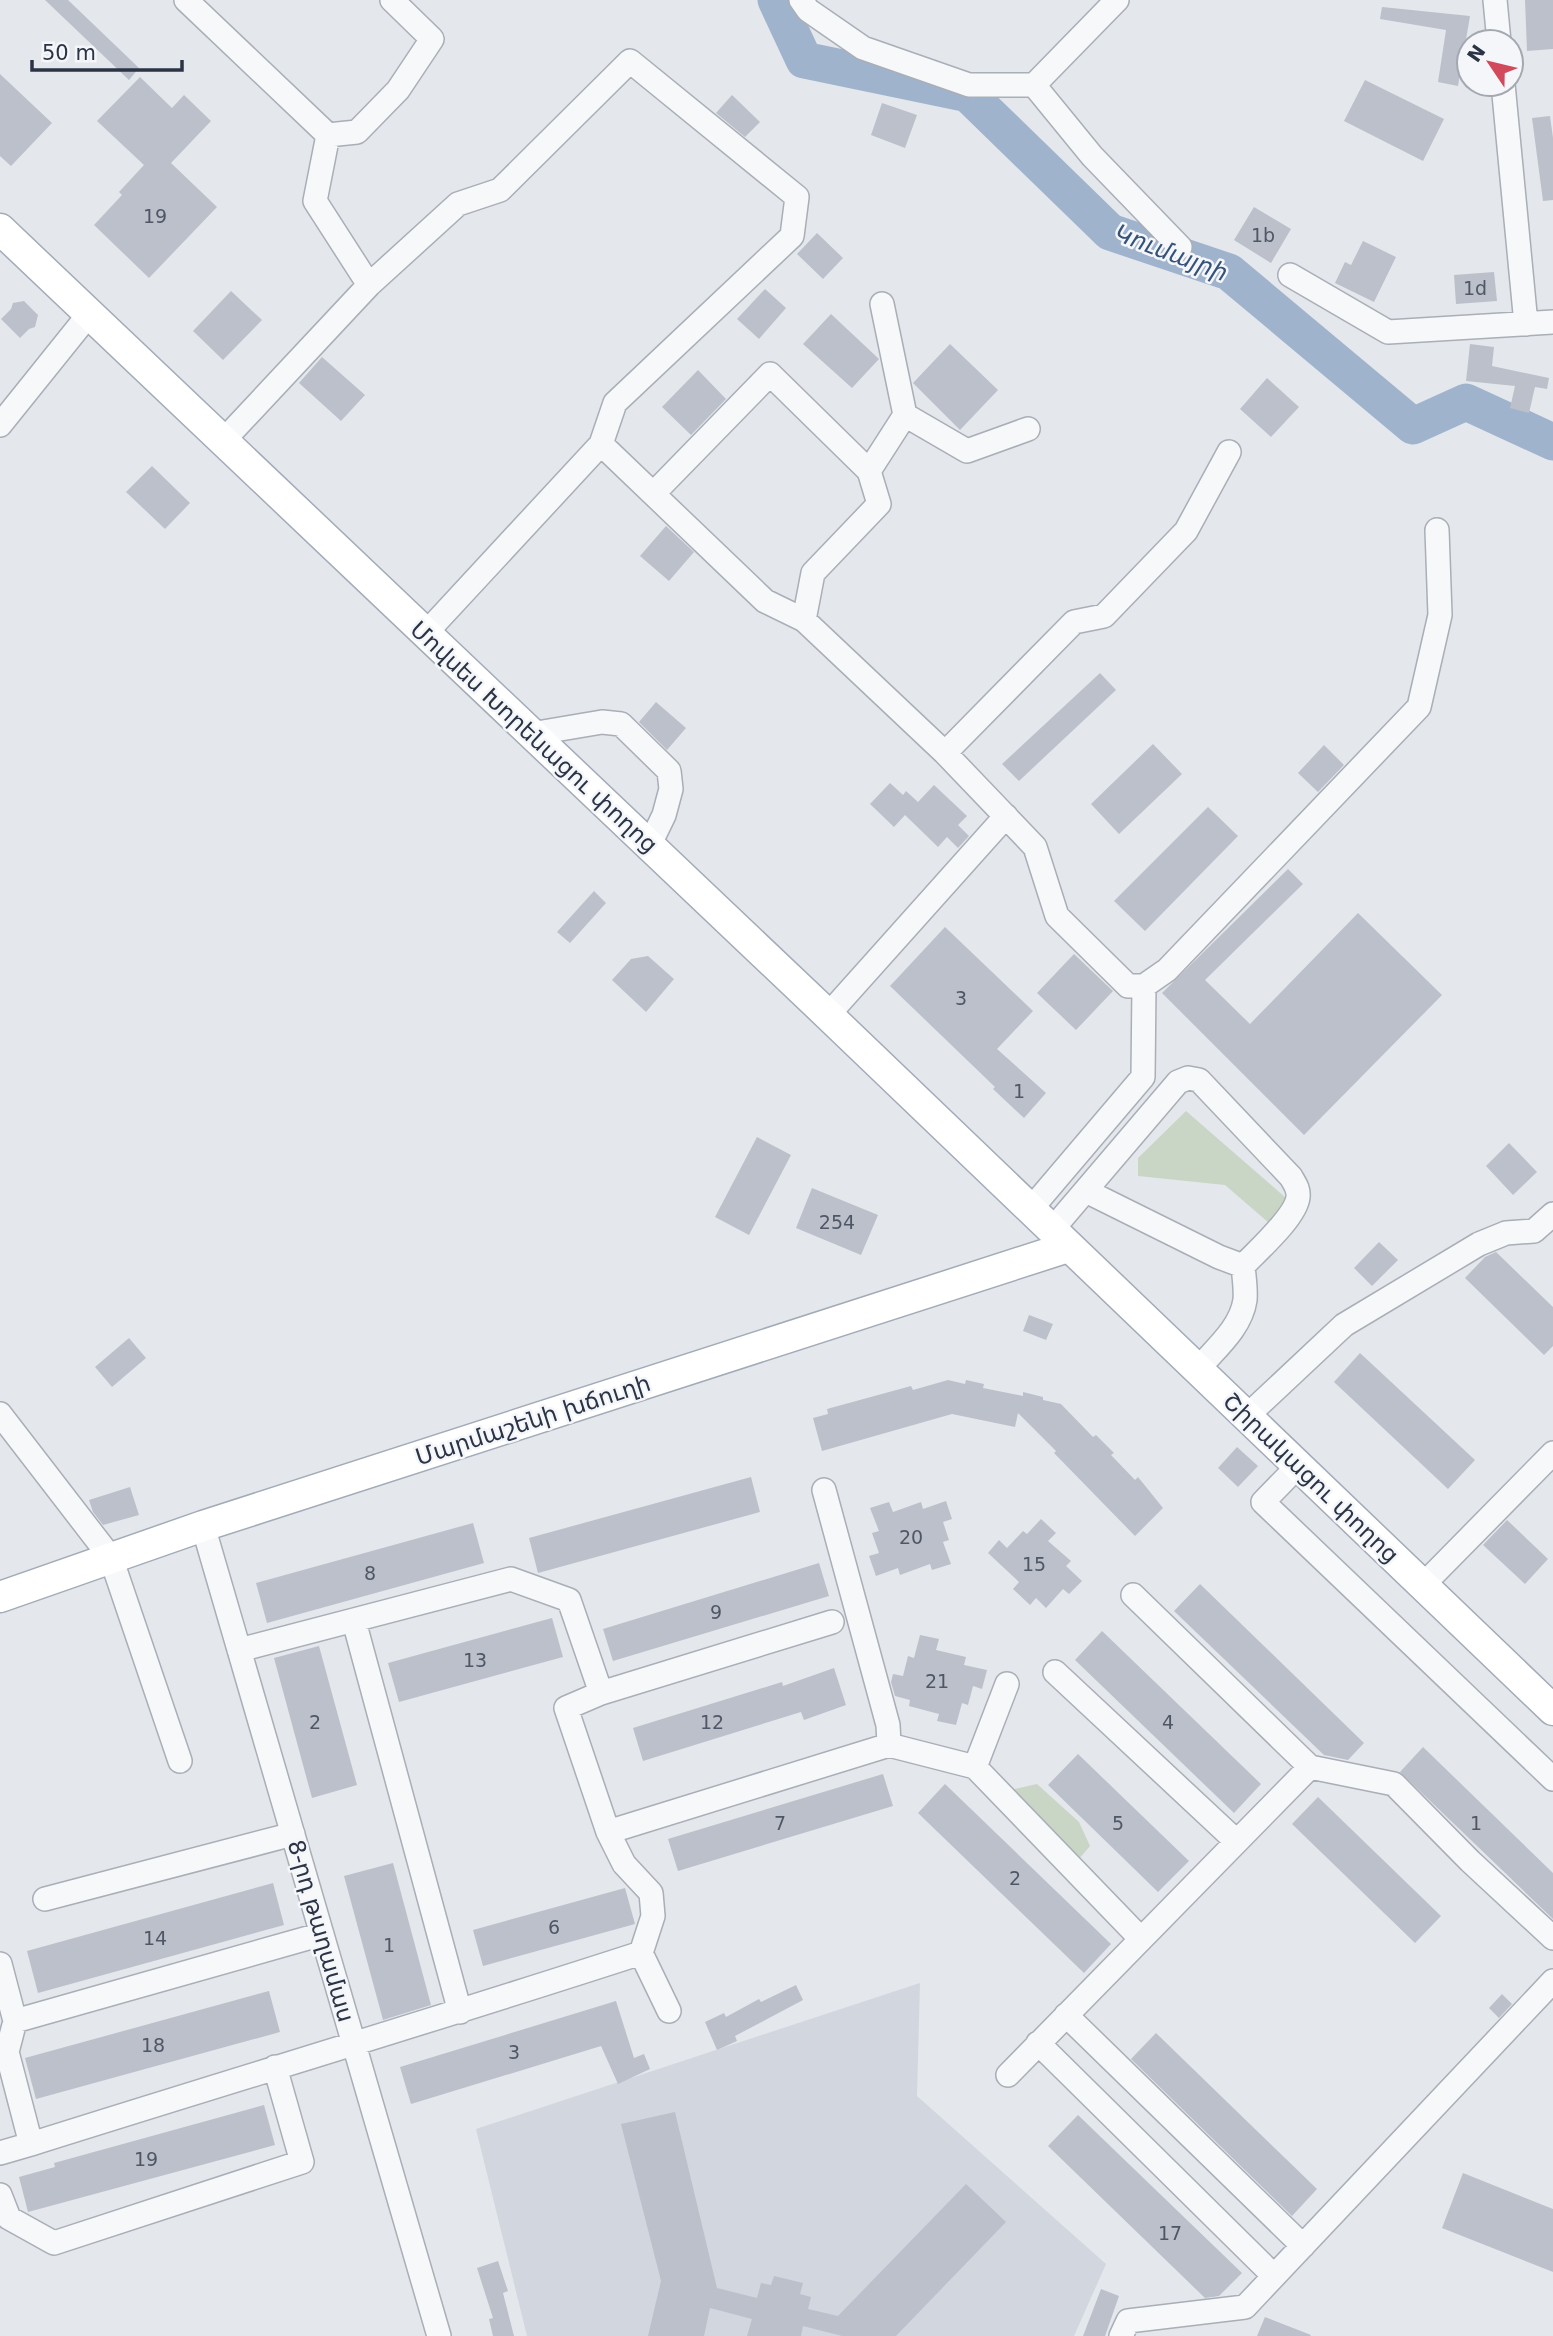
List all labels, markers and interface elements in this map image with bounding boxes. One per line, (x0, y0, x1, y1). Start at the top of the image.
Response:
scale bar (32, 28, 182, 72)
north arrow (1455, 28, 1525, 98)
text: N (1463, 40, 1490, 66)
text: 50 m (42, 41, 96, 65)
house number: 19 (143, 205, 167, 227)
water label: Կումայրի (1110, 219, 1232, 287)
house number: 1b (1251, 224, 1275, 246)
house number: 1d (1463, 277, 1487, 299)
street label: Մովսես Խորենացու փողոց (405, 616, 663, 858)
house number: 3 (955, 987, 967, 1009)
house number: 1 (1013, 1080, 1025, 1102)
house number: 254 (819, 1211, 855, 1233)
street label: Մարմաշենի խճուղի (412, 1370, 654, 1470)
street label: Շիրակացու փողոց (1218, 1388, 1404, 1568)
house number: 20 (899, 1526, 923, 1548)
house number: 15 (1022, 1553, 1046, 1575)
house number: 8 (364, 1562, 376, 1584)
house number: 9 (710, 1601, 722, 1623)
house number: 13 (463, 1649, 487, 1671)
house number: 21 (925, 1670, 949, 1692)
house number: 2 (309, 1711, 321, 1733)
house number: 12 (700, 1711, 724, 1733)
house number: 4 (1162, 1711, 1174, 1733)
house number: 7 (774, 1812, 786, 1834)
house number: 5 (1112, 1812, 1124, 1834)
house number: 1 (1470, 1812, 1482, 1834)
street label: 8-րդ թաղամաս (283, 1837, 359, 2025)
house number: 2 (1009, 1867, 1021, 1889)
house number: 6 (548, 1916, 560, 1938)
house number: 14 (143, 1927, 167, 1949)
house number: 1 (383, 1934, 395, 1956)
house number: 18 (141, 2034, 165, 2056)
house number: 3 (508, 2041, 520, 2063)
house number: 19 (134, 2148, 158, 2170)
house number: 17 (1158, 2222, 1182, 2244)

